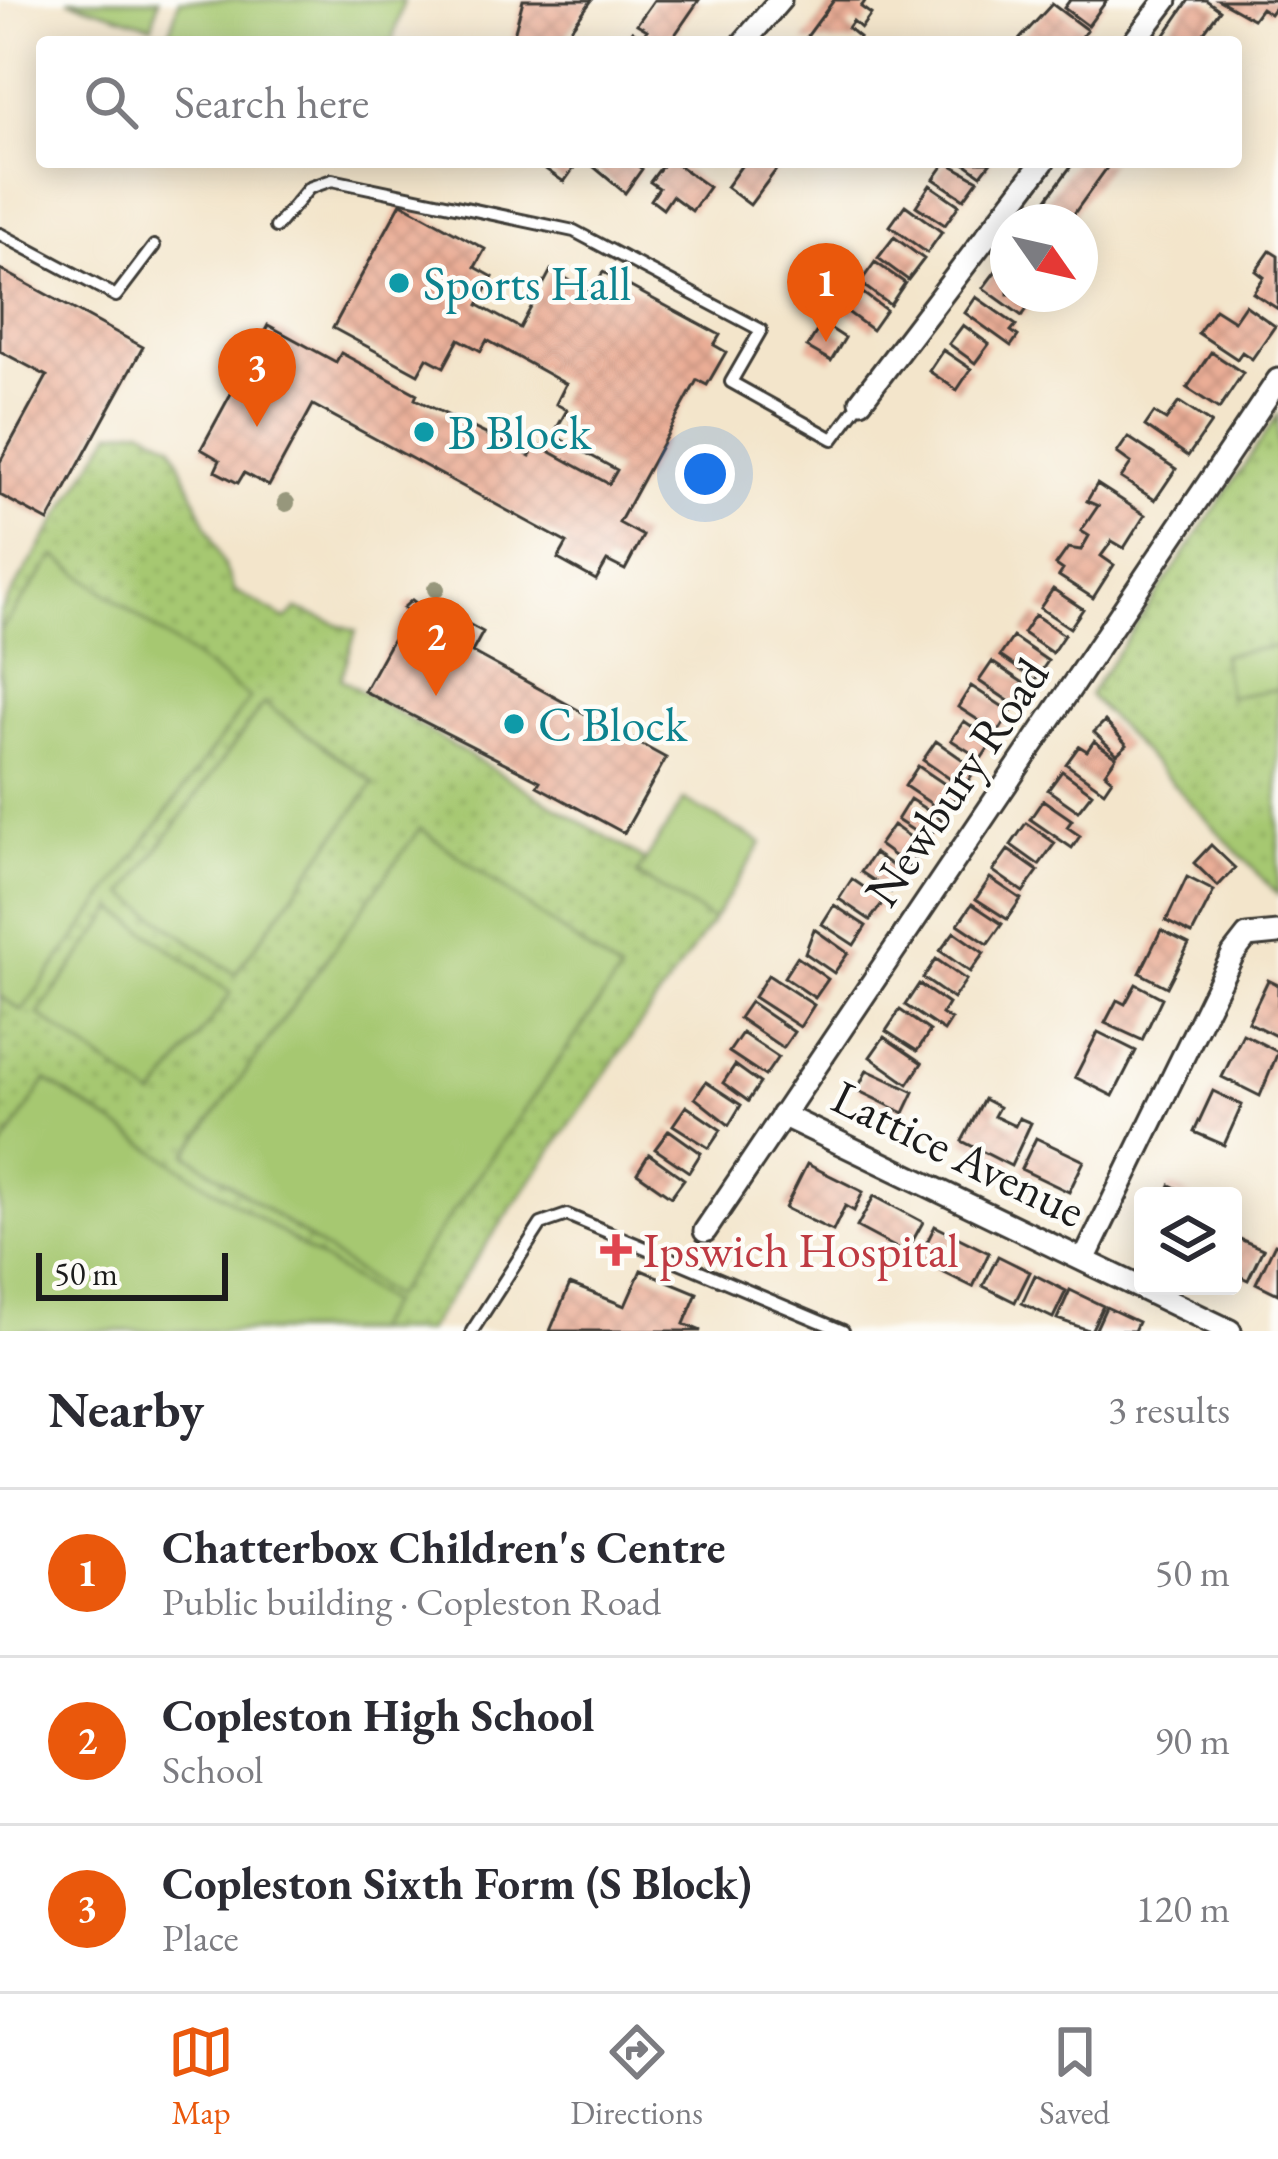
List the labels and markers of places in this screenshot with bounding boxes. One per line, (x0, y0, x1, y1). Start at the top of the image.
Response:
pin: 1 (787, 243, 865, 342)
place label: Sports Hall (423, 252, 631, 314)
marker: Sports Hall (386, 270, 412, 296)
pin: 3 (218, 328, 296, 427)
place label: B Block (448, 401, 592, 463)
marker: B Block (411, 419, 437, 445)
pin: 2 (397, 597, 475, 696)
place label: C Block (538, 693, 688, 755)
marker: C Block (501, 711, 527, 737)
place label: Ipswich Hospital (643, 1219, 959, 1281)
marker: Ipswich Hospital (600, 1234, 632, 1266)

